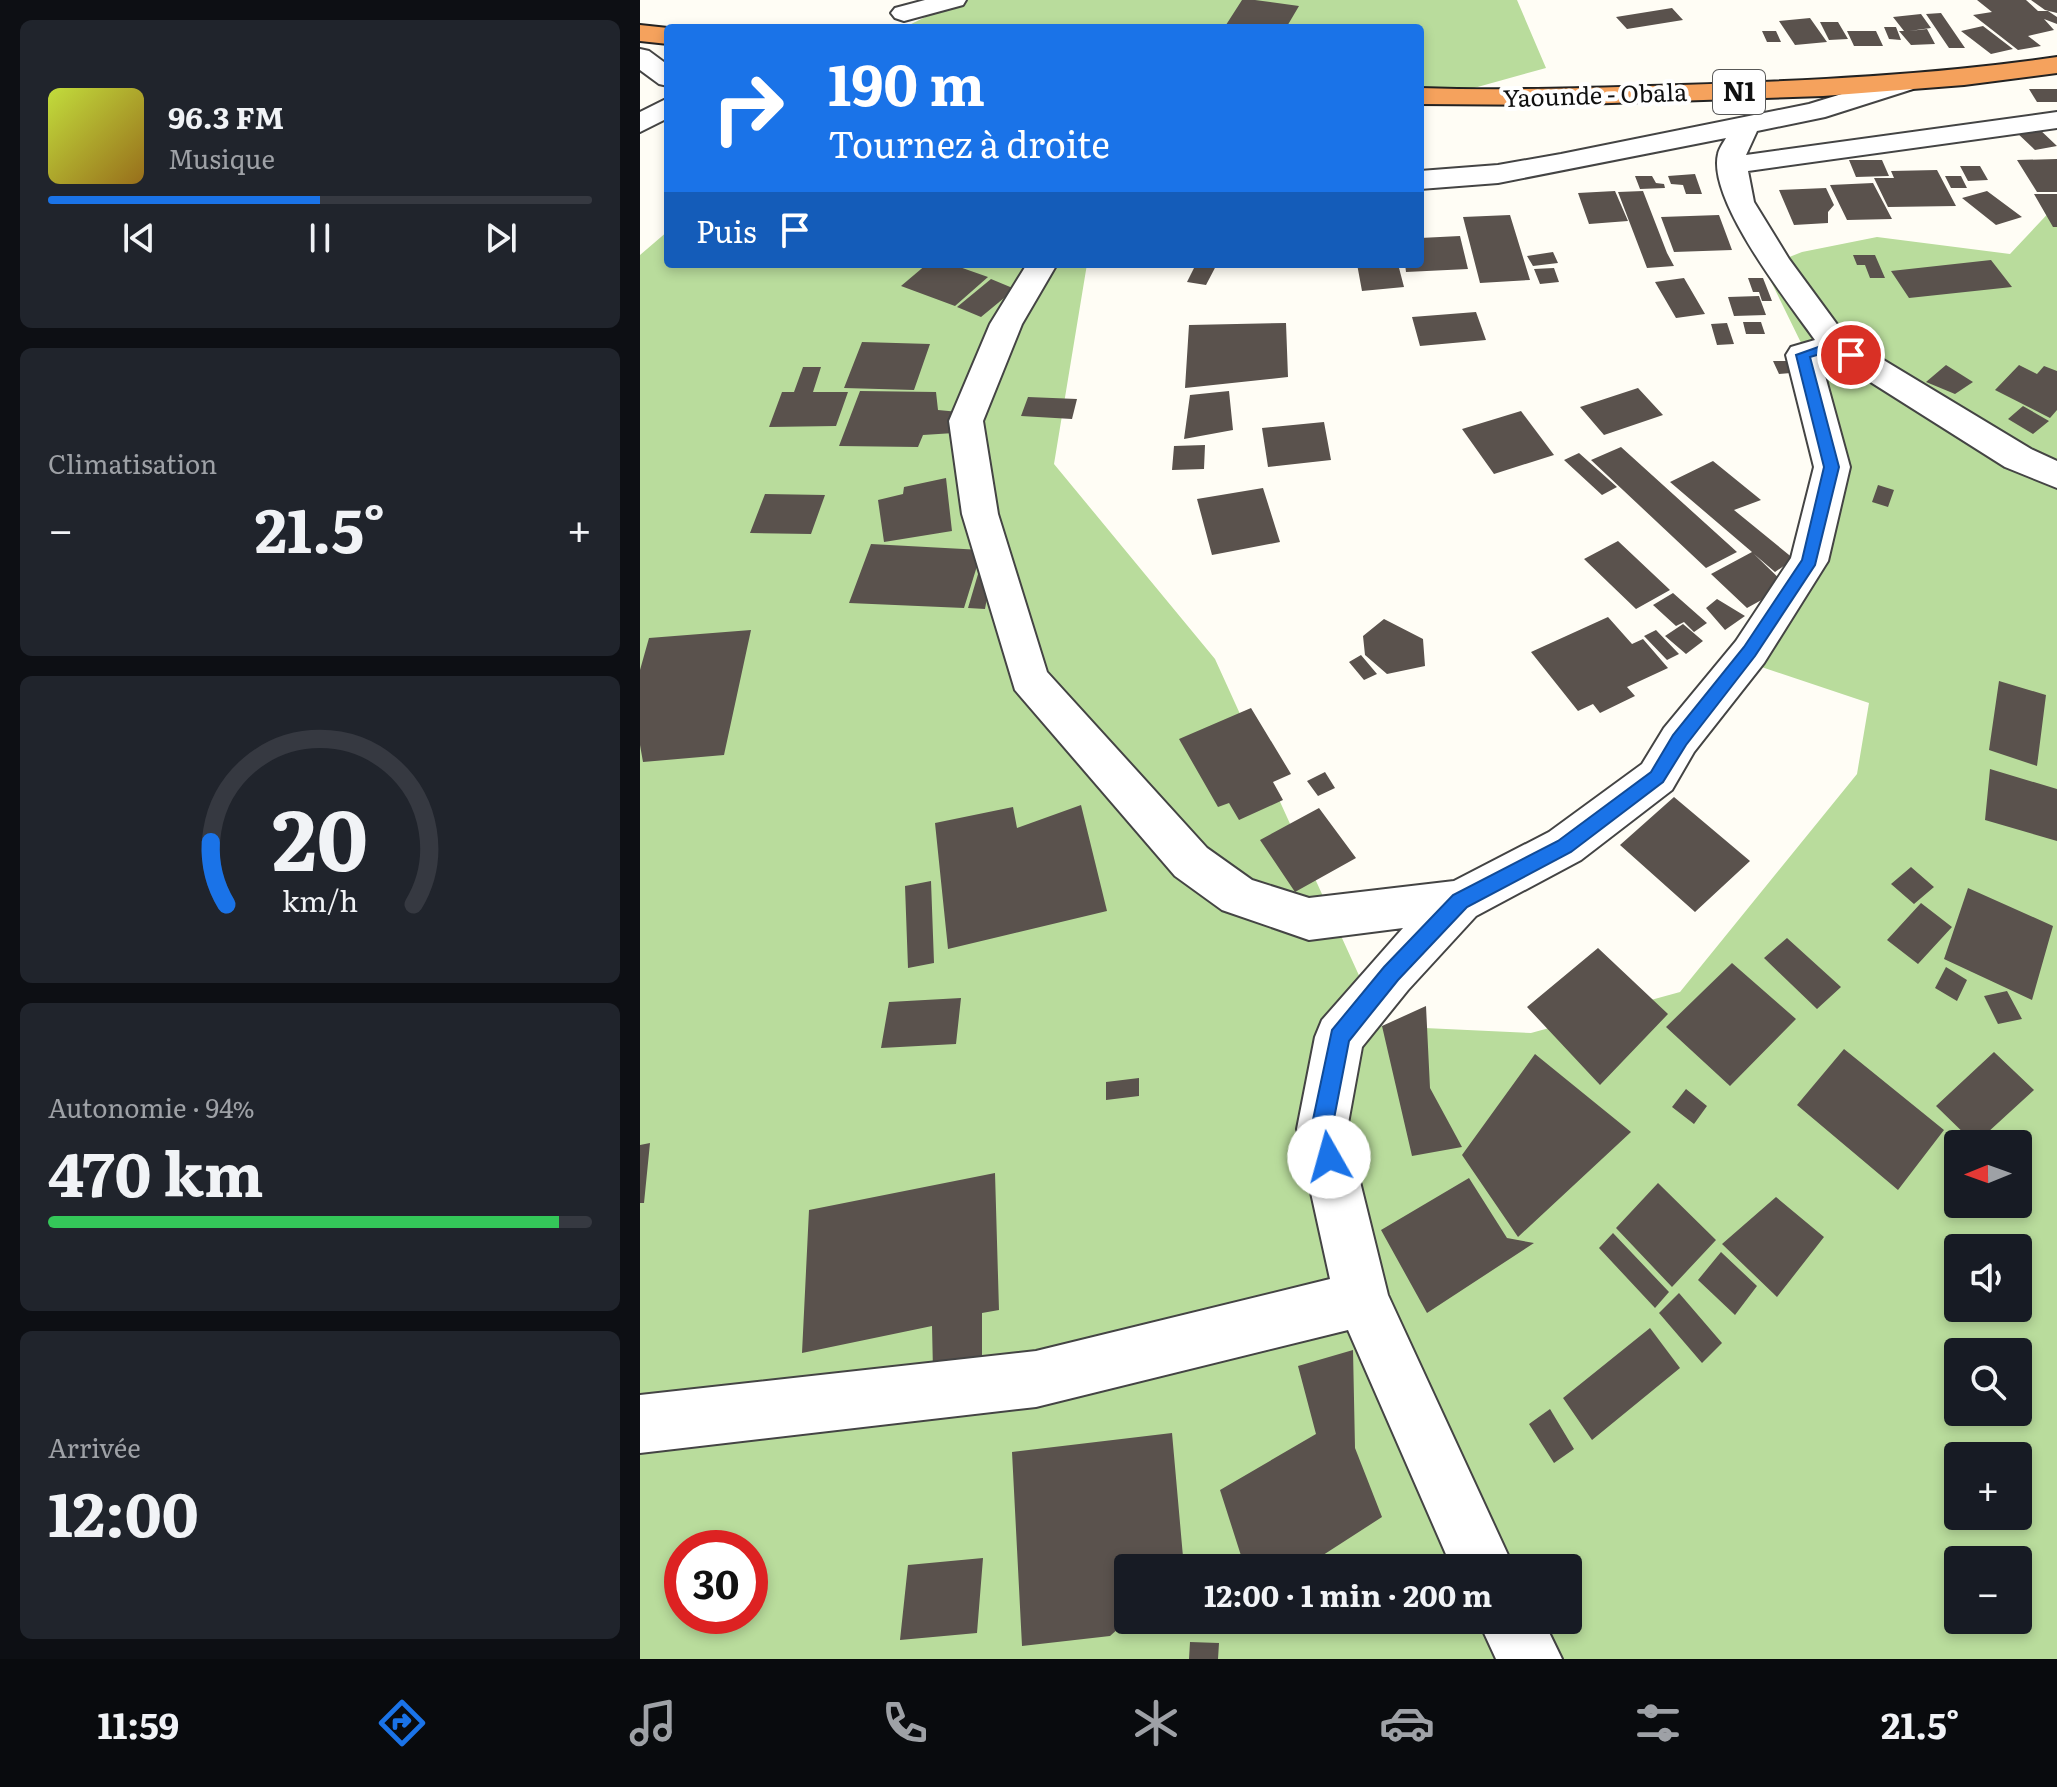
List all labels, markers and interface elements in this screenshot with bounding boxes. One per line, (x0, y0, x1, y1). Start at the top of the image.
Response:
text: 190 m (828, 40, 985, 123)
icon: right (696, 56, 800, 160)
road number: N1 (1713, 70, 1765, 114)
street label: Yaounde - Obala (1502, 73, 1688, 114)
text: 96.3 FM (168, 94, 284, 138)
text: Tournez à droite (828, 116, 1110, 169)
text: Musique (168, 138, 275, 177)
text: Puis (696, 208, 757, 252)
icon: arrive (773, 208, 817, 252)
icon: previous (117, 216, 161, 260)
icon: pause (298, 216, 342, 260)
icon: next (479, 216, 523, 260)
pin (1817, 321, 1885, 389)
icon: arrive (1829, 333, 1873, 377)
text: Climatisation (48, 443, 217, 482)
text: 21.5° (255, 482, 385, 571)
text: − (48, 494, 74, 560)
text: + (566, 494, 592, 560)
text: 20 (272, 773, 368, 897)
text: km/h (282, 879, 358, 922)
text: Autonomie · 94% (48, 1087, 255, 1126)
position arrow (1287, 1115, 1371, 1199)
text: 470 km (48, 1126, 263, 1215)
north arrow (1944, 1130, 2032, 1218)
map controls (1944, 1130, 2032, 1634)
button: sound (1944, 1234, 2032, 1322)
button: search (1944, 1338, 2032, 1426)
text: Arrivée (48, 1427, 141, 1466)
button: + (1944, 1442, 2032, 1530)
text: 12:00 (48, 1466, 199, 1555)
speed limit sign: 30 (664, 1530, 768, 1634)
button: − (1944, 1546, 2032, 1634)
text: 12:00 · 1 min · 200 m (1204, 1572, 1492, 1616)
icon: directions (374, 1695, 430, 1751)
icon: music (625, 1695, 681, 1751)
icon: phone (877, 1695, 933, 1751)
icon: climate (1128, 1695, 1184, 1751)
icon: car (1379, 1695, 1435, 1751)
icon: filters (1630, 1695, 1686, 1751)
text: 11:59 (98, 1697, 179, 1750)
text: 21.5° (1881, 1697, 1959, 1750)

